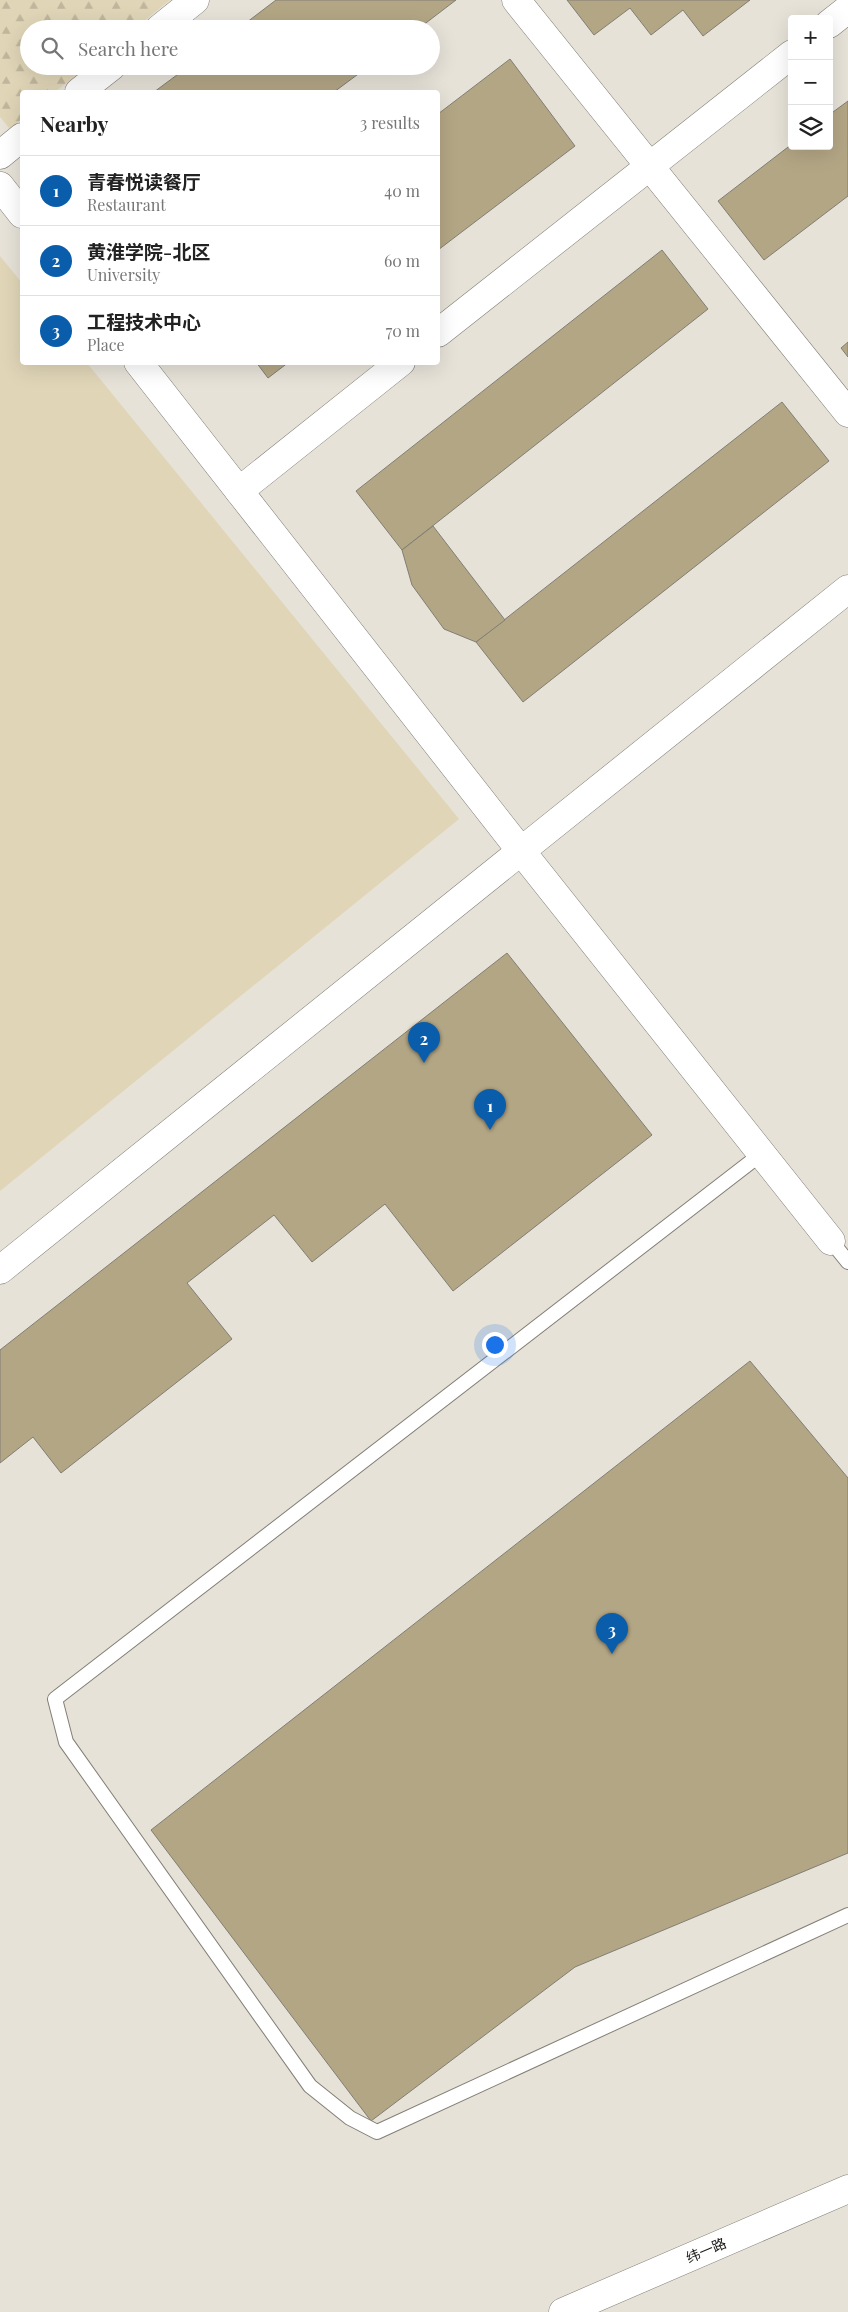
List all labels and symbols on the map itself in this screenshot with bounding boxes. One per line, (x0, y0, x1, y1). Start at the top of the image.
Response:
pin: 2 (408, 1022, 440, 1063)
pin: 1 (474, 1089, 506, 1130)
your location (482, 1332, 508, 1358)
pin: 3 (596, 1613, 628, 1654)
street label: 纬一路 (683, 2233, 729, 2267)

